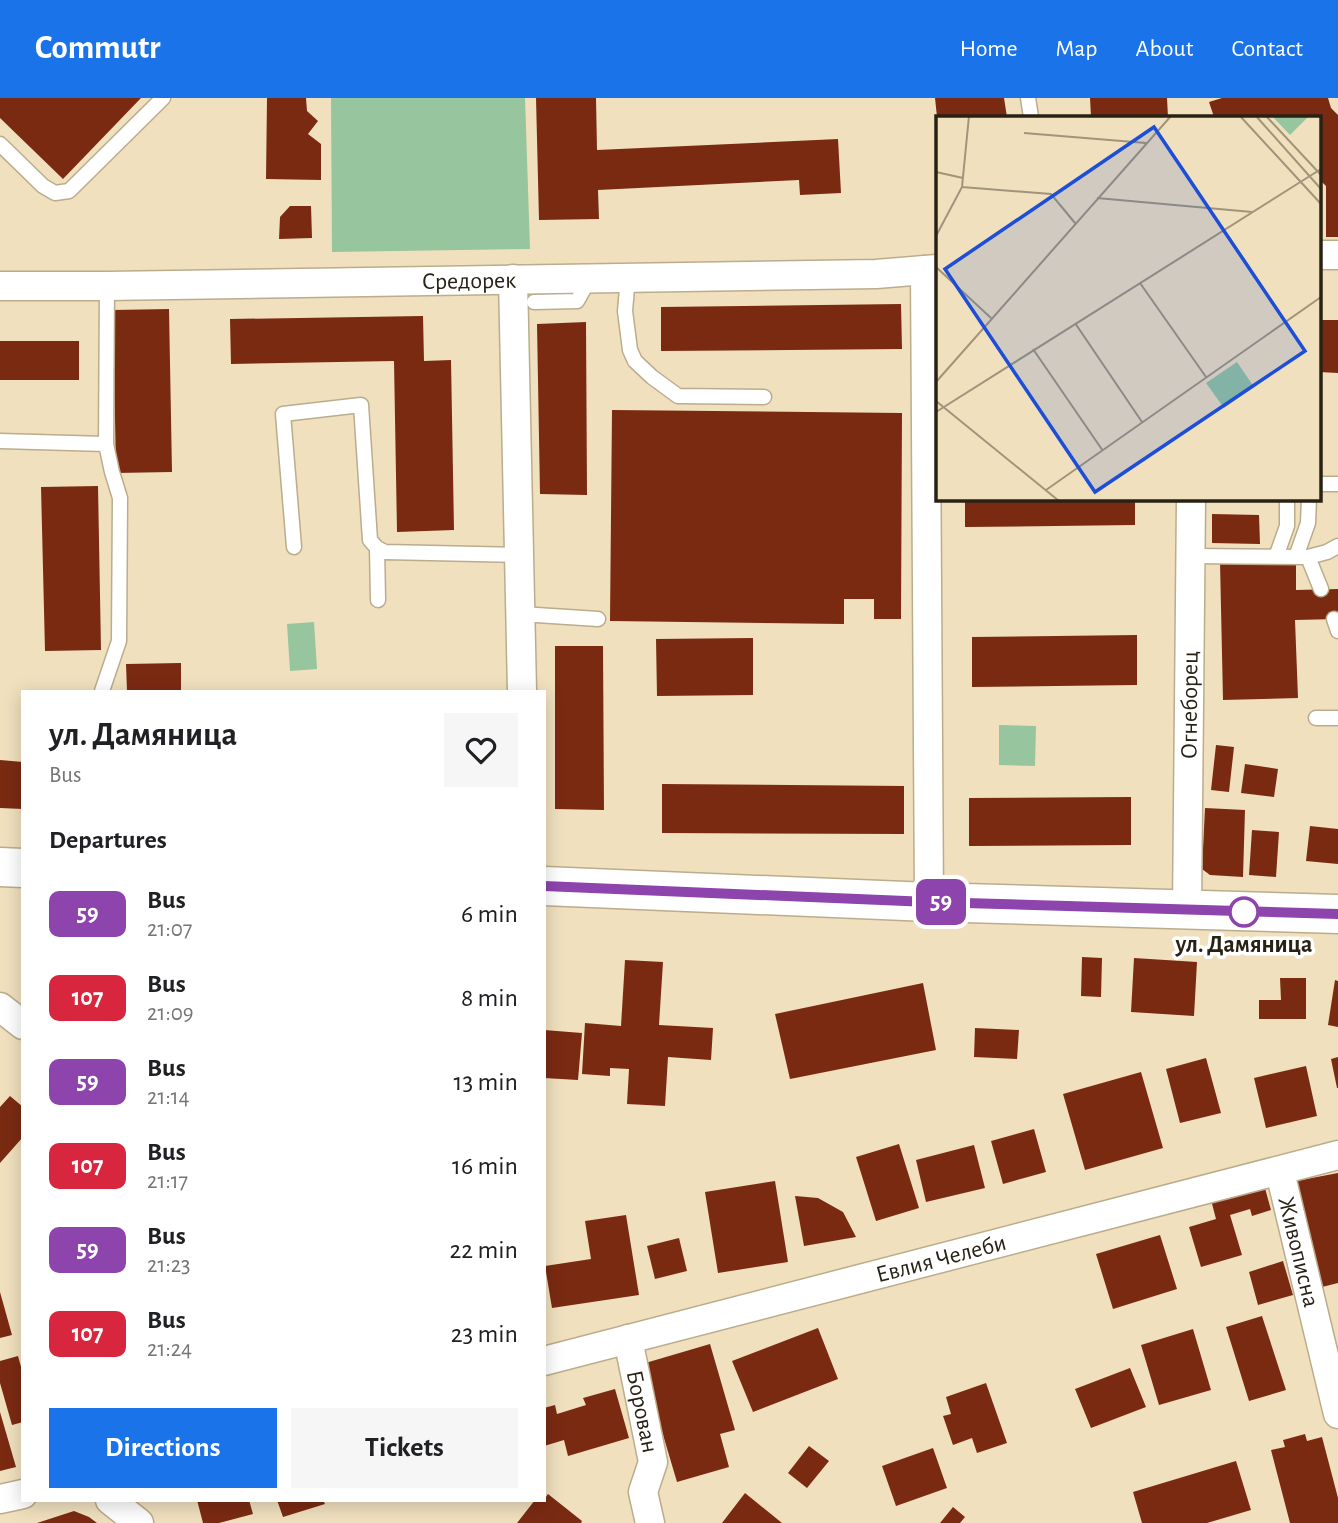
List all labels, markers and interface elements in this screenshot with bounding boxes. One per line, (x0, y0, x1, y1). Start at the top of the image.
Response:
text: Commutr (35, 32, 161, 65)
text: Home (960, 37, 1018, 61)
text: Map (1056, 37, 1098, 61)
text: About (1136, 37, 1193, 61)
text: Contact (1231, 37, 1303, 61)
inset map (936, 116, 1320, 500)
street label: Средорек (422, 269, 516, 294)
street label: Огнеборец (1177, 651, 1203, 759)
button: heart (444, 713, 518, 787)
text: ул. Дамяница (49, 719, 237, 752)
text: Bus (49, 764, 82, 787)
text: Departures (49, 827, 167, 853)
line badge: 59 (909, 879, 972, 925)
text: Bus (147, 887, 186, 913)
text: 59 (930, 890, 952, 914)
marker: ул. Дамяница (1229, 897, 1259, 927)
text: 6 min (461, 901, 518, 927)
text: 59 (77, 902, 98, 926)
text: 21:07 (147, 918, 192, 941)
place label: ул. Дамяница (1175, 933, 1312, 957)
text: Bus (147, 971, 186, 997)
text: 8 min (461, 985, 518, 1011)
text: 107 (72, 986, 103, 1010)
text: 21:09 (147, 1002, 194, 1025)
text: Bus (147, 1055, 186, 1081)
text: 13 min (454, 1069, 518, 1095)
text: 59 (77, 1070, 98, 1094)
text: 21:14 (147, 1086, 190, 1109)
text: Bus (147, 1139, 186, 1165)
text: 16 min (452, 1153, 518, 1179)
text: 107 (72, 1154, 103, 1178)
text: 21:17 (147, 1170, 188, 1193)
street label: Живописна (1273, 1194, 1323, 1310)
text: Bus (147, 1223, 186, 1249)
street label: Евлия Челеби (873, 1231, 1009, 1287)
text: 22 min (450, 1237, 518, 1263)
text: 59 (77, 1238, 98, 1262)
text: 21:23 (147, 1254, 191, 1277)
text: Bus (147, 1307, 186, 1333)
text: 23 min (451, 1321, 518, 1347)
text: 107 (72, 1322, 103, 1346)
text: 21:24 (147, 1338, 192, 1361)
street label: Борован (622, 1368, 662, 1455)
button: Directions (49, 1408, 277, 1488)
button: Tickets (291, 1408, 518, 1488)

